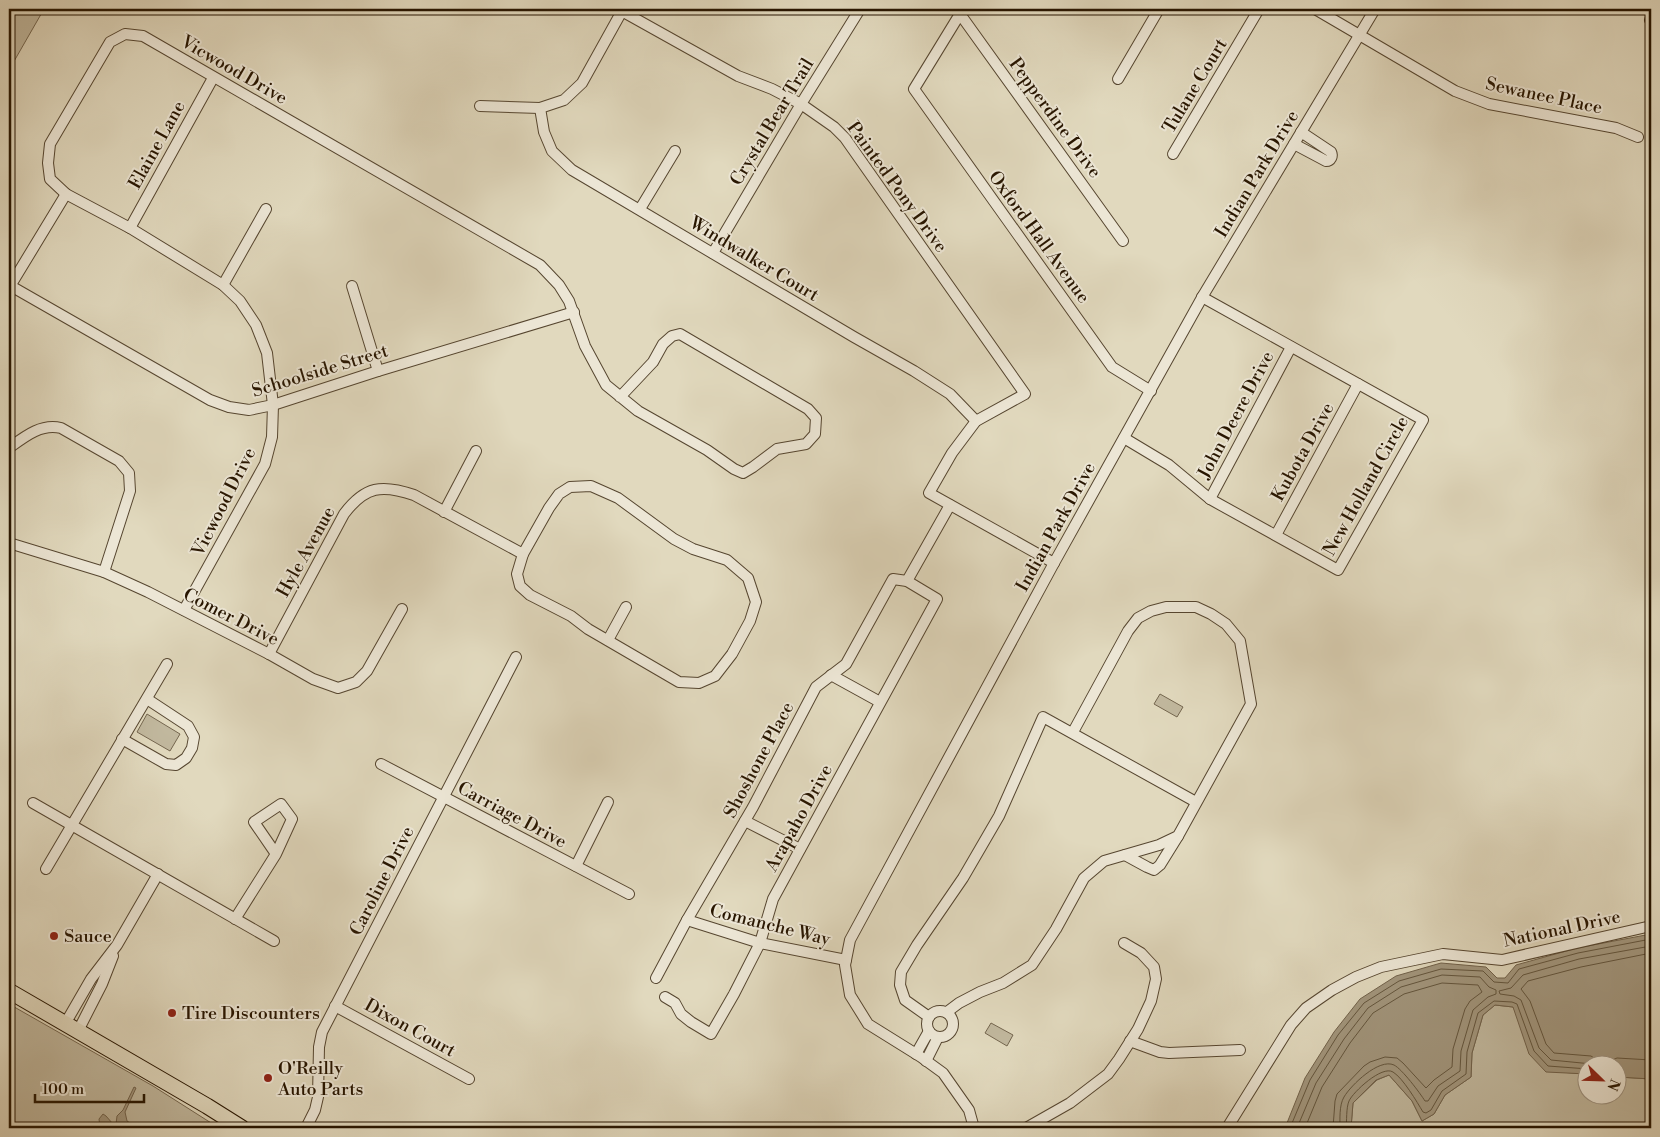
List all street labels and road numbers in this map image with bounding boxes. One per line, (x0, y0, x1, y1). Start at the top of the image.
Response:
street label: Vicwood Drive (176, 30, 291, 110)
street label: Tulane Court (1158, 34, 1233, 138)
street label: Crystal Bear Trail (725, 53, 819, 190)
street label: Pepperdine Drive (1004, 53, 1106, 183)
street label: Sewanee Place (1484, 72, 1604, 120)
street label: Elaine Lane (123, 97, 191, 193)
street label: Indian Park Drive (1210, 106, 1304, 242)
street label: Painted Pony Drive (842, 117, 952, 257)
street label: Oxford Hall Avenue (983, 166, 1095, 308)
street label: Windwalker Court (684, 211, 823, 307)
street label: Schoolside Street (249, 339, 392, 403)
street label: John Deere Drive (1192, 347, 1279, 484)
street label: Kubota Drive (1266, 399, 1340, 505)
street label: New Holland Circle (1318, 412, 1414, 560)
street label: Vicwood Drive (186, 444, 261, 561)
street label: Indian Park Drive (1011, 458, 1101, 596)
street label: Hyle Avenue (272, 503, 340, 601)
street label: Comer Drive (179, 583, 283, 651)
street label: Shoshone Place (719, 698, 799, 822)
street label: Arapaho Drive (760, 760, 838, 877)
street label: Carriage Drive (453, 777, 571, 853)
street label: Caroline Drive (345, 822, 419, 940)
street label: Comanche Way (707, 899, 833, 951)
street label: National Drive (1501, 905, 1623, 953)
street label: Dixon Court (360, 994, 460, 1063)

